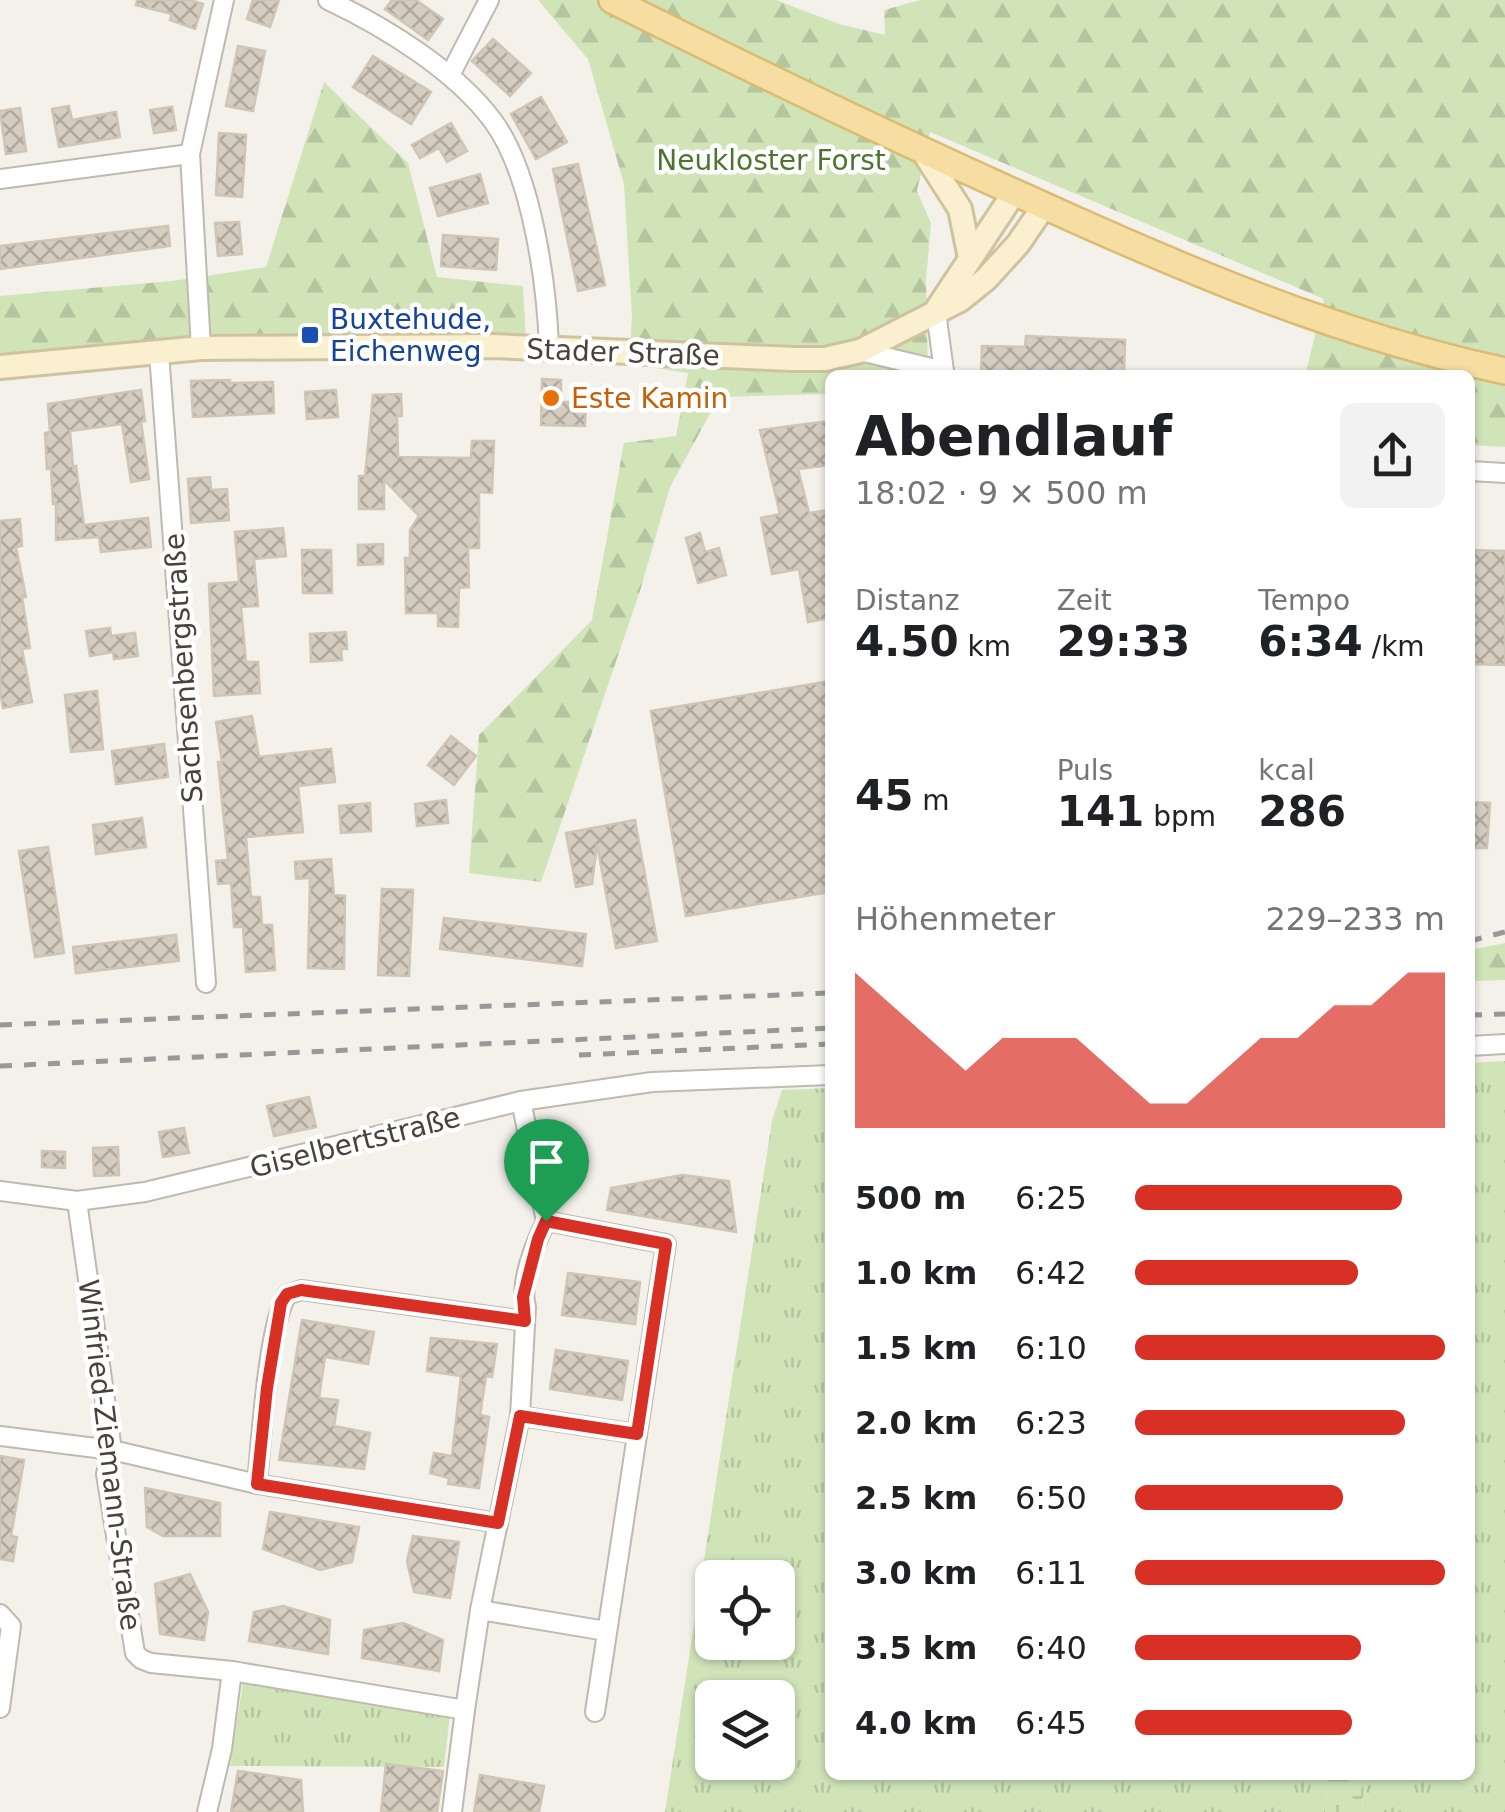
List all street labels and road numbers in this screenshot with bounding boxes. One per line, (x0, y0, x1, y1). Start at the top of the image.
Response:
street label: Stader Straße (526, 333, 720, 372)
street label: Sachsenbergstraße (158, 532, 209, 804)
street label: Giselbertstraße (246, 1100, 464, 1185)
street label: Winfried-Ziemann-Straße (72, 1278, 147, 1632)

